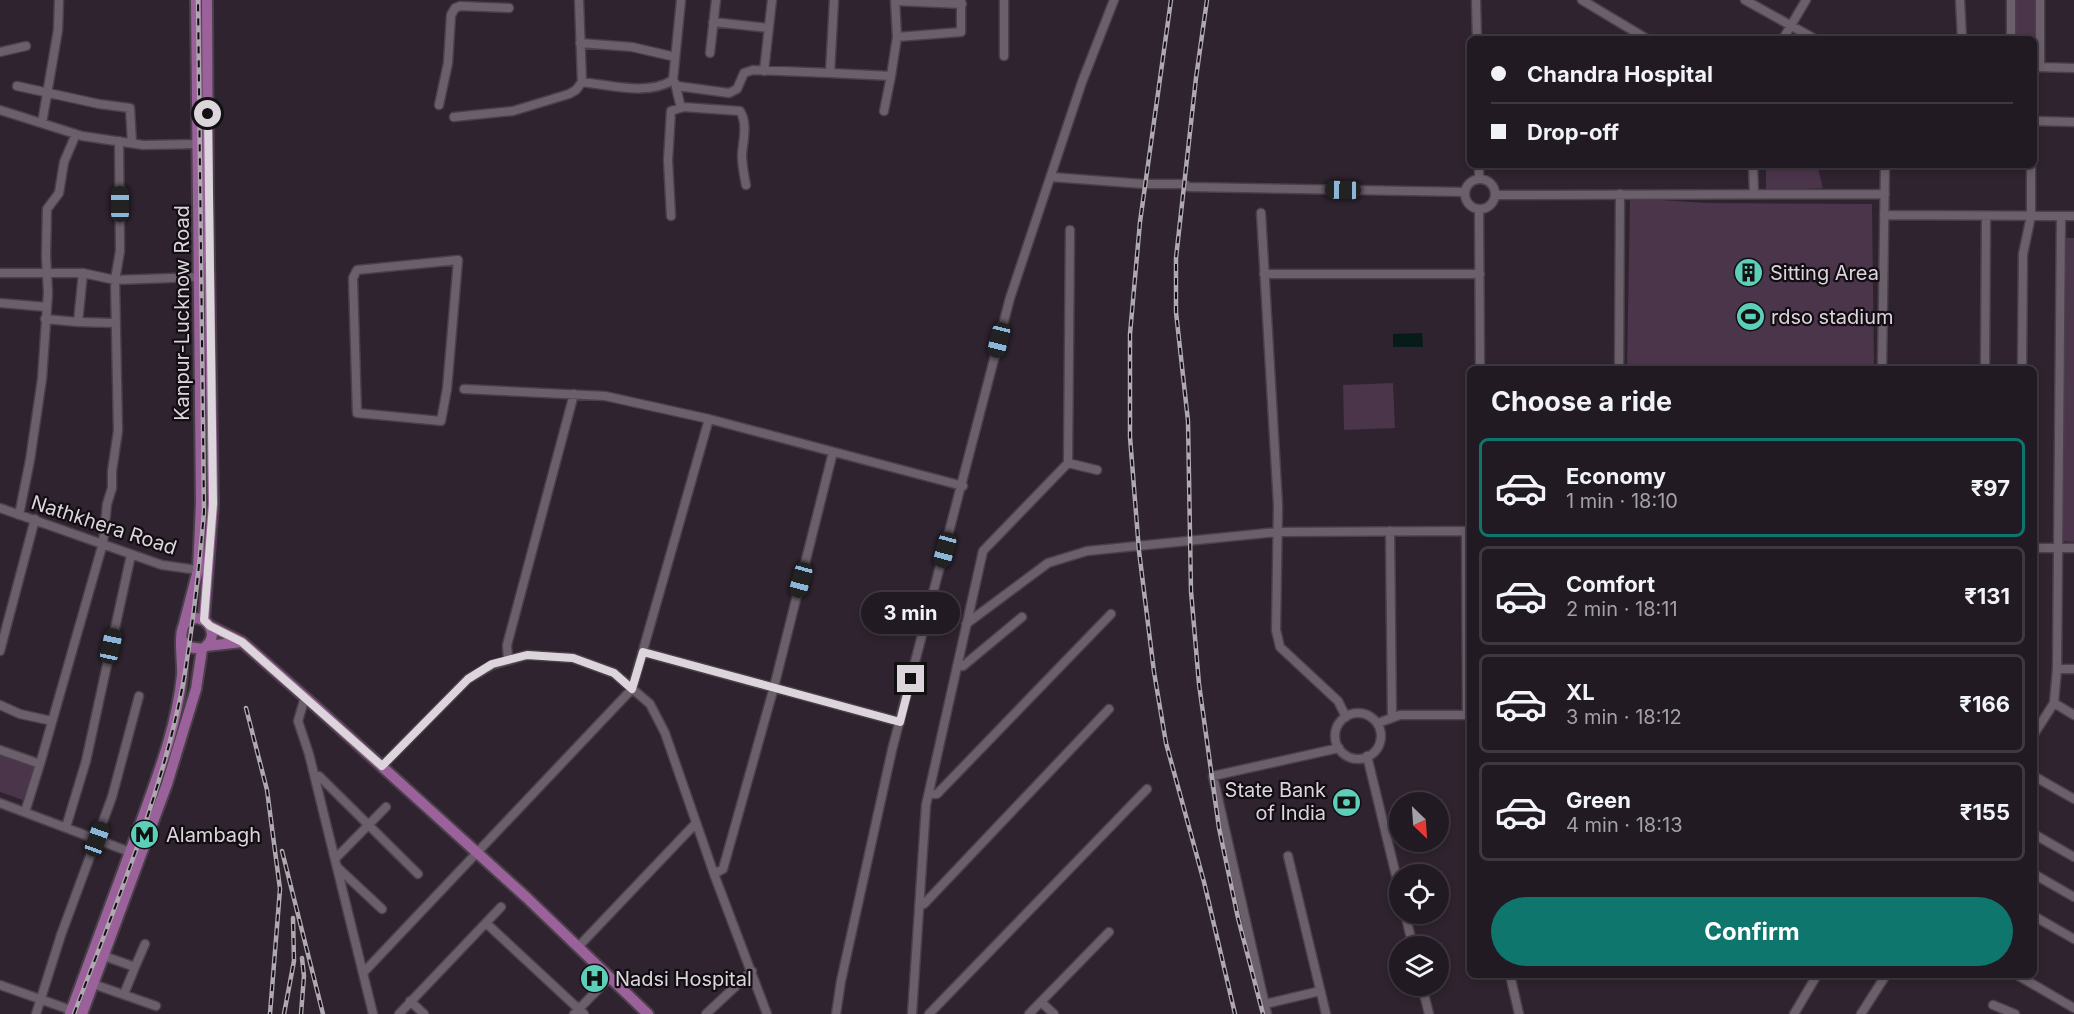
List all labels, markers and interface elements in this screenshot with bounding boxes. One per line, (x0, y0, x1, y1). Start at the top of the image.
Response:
text: Chandra Hospital (1527, 61, 1713, 87)
route start (194, 100, 221, 127)
text: Drop-off (1527, 119, 1619, 145)
car (1325, 181, 1361, 199)
car (111, 186, 129, 222)
street label: Kanpur-Lucknow Road (170, 205, 194, 421)
building icon: Sitting Area (1733, 257, 1765, 289)
place label: Sitting Area (1770, 261, 1879, 285)
sports icon: rdso stadium (1734, 301, 1766, 333)
place label: rdso stadium (1771, 305, 1893, 329)
car (986, 320, 1012, 360)
text: Choose a ride (1491, 385, 1672, 418)
icon: car (1494, 461, 1548, 515)
text: Economy (1566, 463, 1666, 489)
text: ₹97 (1971, 475, 2010, 501)
text: 1 min · 18:10 (1566, 489, 1678, 513)
street label: Nathkhera Road (28, 490, 180, 560)
car (932, 530, 958, 570)
car (788, 560, 814, 600)
icon: car (1494, 569, 1548, 623)
text: Comfort (1566, 571, 1655, 597)
text: ₹131 (1964, 583, 2010, 609)
callout: 3 min (862, 592, 960, 634)
text: 2 min · 18:11 (1566, 597, 1678, 621)
text: 3 min (884, 601, 937, 625)
car (98, 627, 124, 665)
route end (897, 665, 924, 692)
icon: car (1494, 677, 1548, 731)
text: XL (1566, 679, 1595, 705)
text: ₹166 (1959, 691, 2010, 717)
text: 3 min · 18:12 (1566, 705, 1682, 729)
place label: State Bank of India (1225, 778, 1326, 825)
icon: car (1494, 785, 1548, 839)
bank icon: State Bank of India (1331, 786, 1363, 818)
text: Green (1566, 787, 1631, 813)
north arrow (1389, 792, 1449, 852)
map controls (1389, 792, 1449, 996)
text: ₹155 (1960, 799, 2010, 825)
text: 4 min · 18:13 (1566, 813, 1683, 837)
car (82, 819, 112, 859)
metro station icon: Alambagh (129, 819, 161, 851)
place label: Alambagh (166, 823, 261, 847)
button: locate (1389, 864, 1449, 924)
button: Confirm (1491, 897, 2013, 966)
button: layers (1389, 936, 1449, 996)
hospital icon: Nadsi Hospital (578, 963, 610, 995)
place label: Nadsi Hospital (615, 967, 752, 991)

